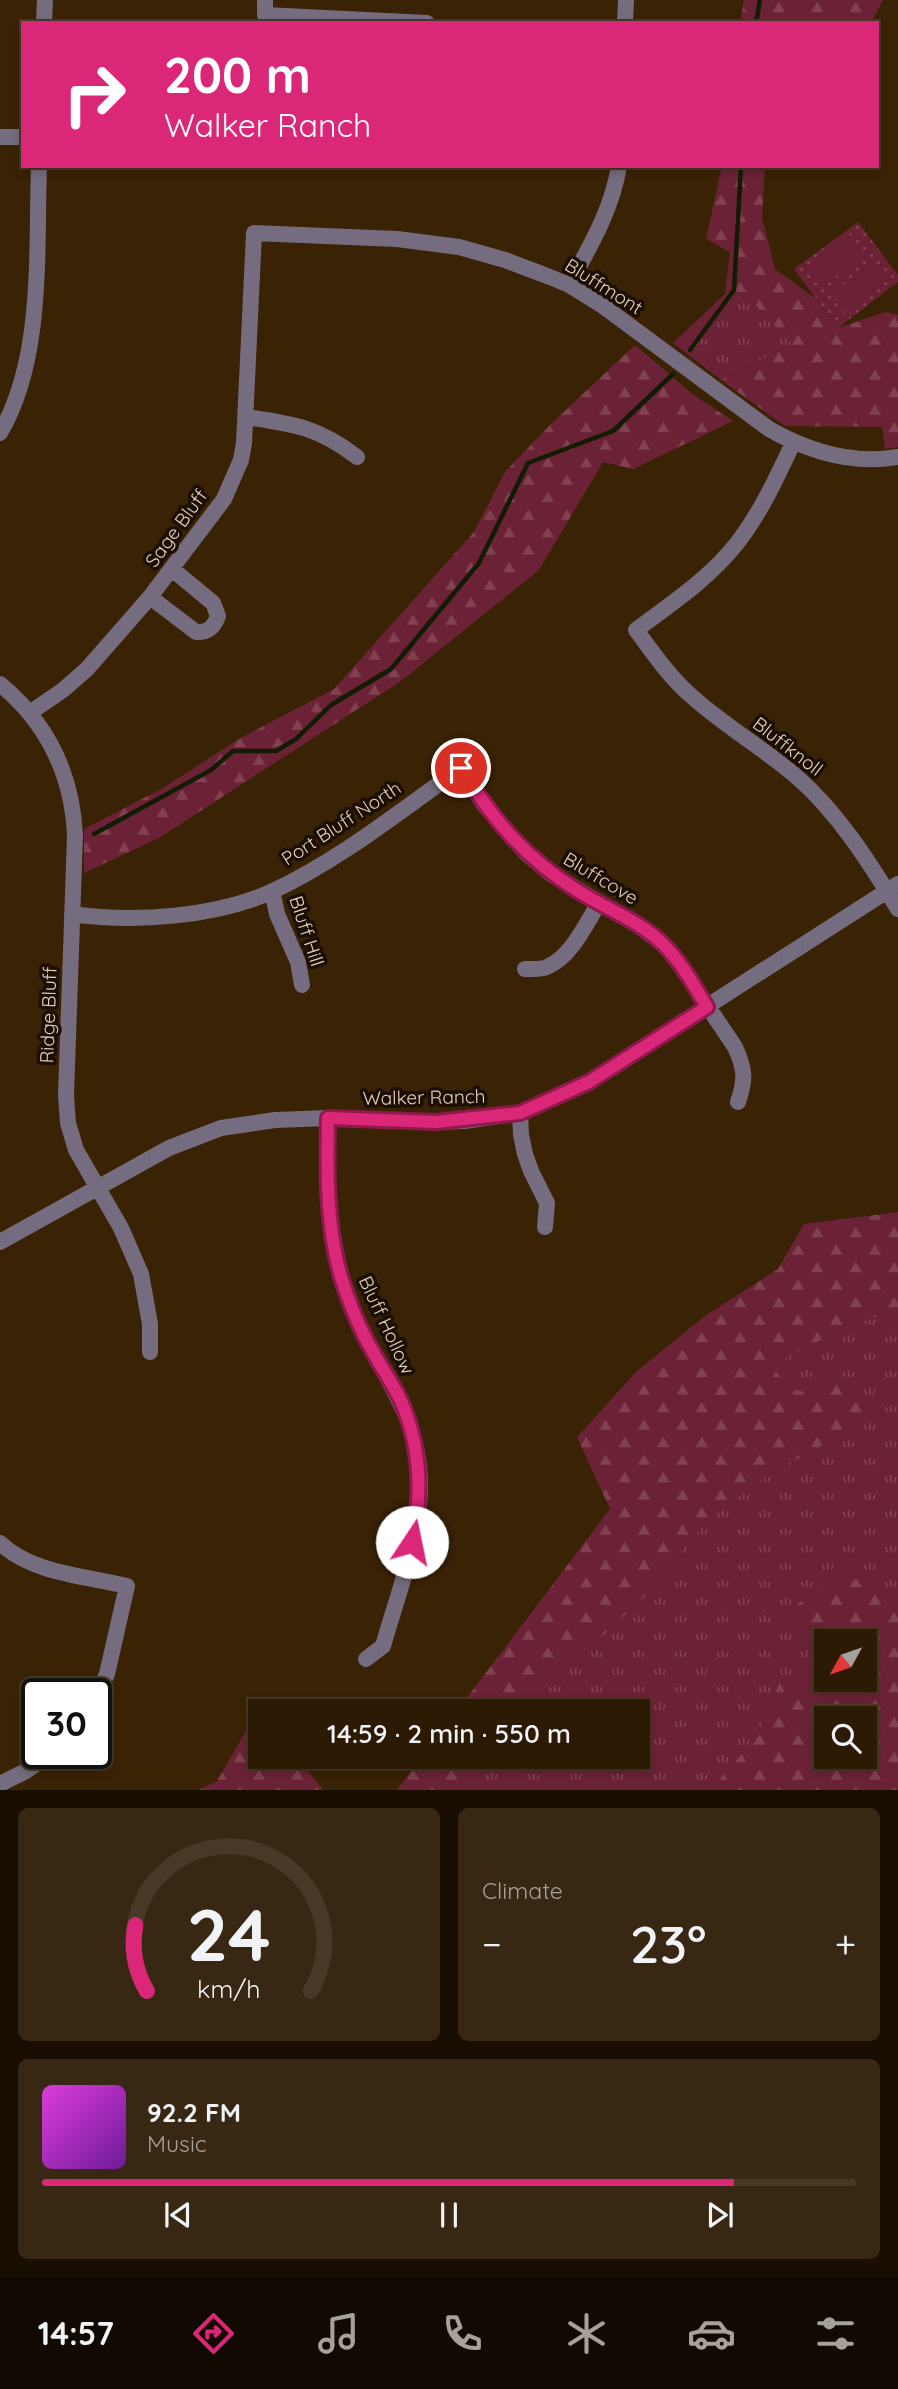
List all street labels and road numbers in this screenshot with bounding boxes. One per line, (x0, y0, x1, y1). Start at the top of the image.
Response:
street label: Bluffmont (561, 253, 647, 319)
street label: Sage Bluff (140, 484, 213, 572)
street label: Bluffknoll (748, 711, 828, 781)
street label: Port Bluff North (277, 775, 405, 871)
street label: Bluffcove (559, 846, 643, 910)
street label: Bluff Hill (284, 893, 330, 969)
street label: Ridge Bluff (34, 966, 62, 1064)
street label: Walker Ranch (362, 1084, 486, 1110)
street label: Bluff Hollow (354, 1272, 420, 1378)

